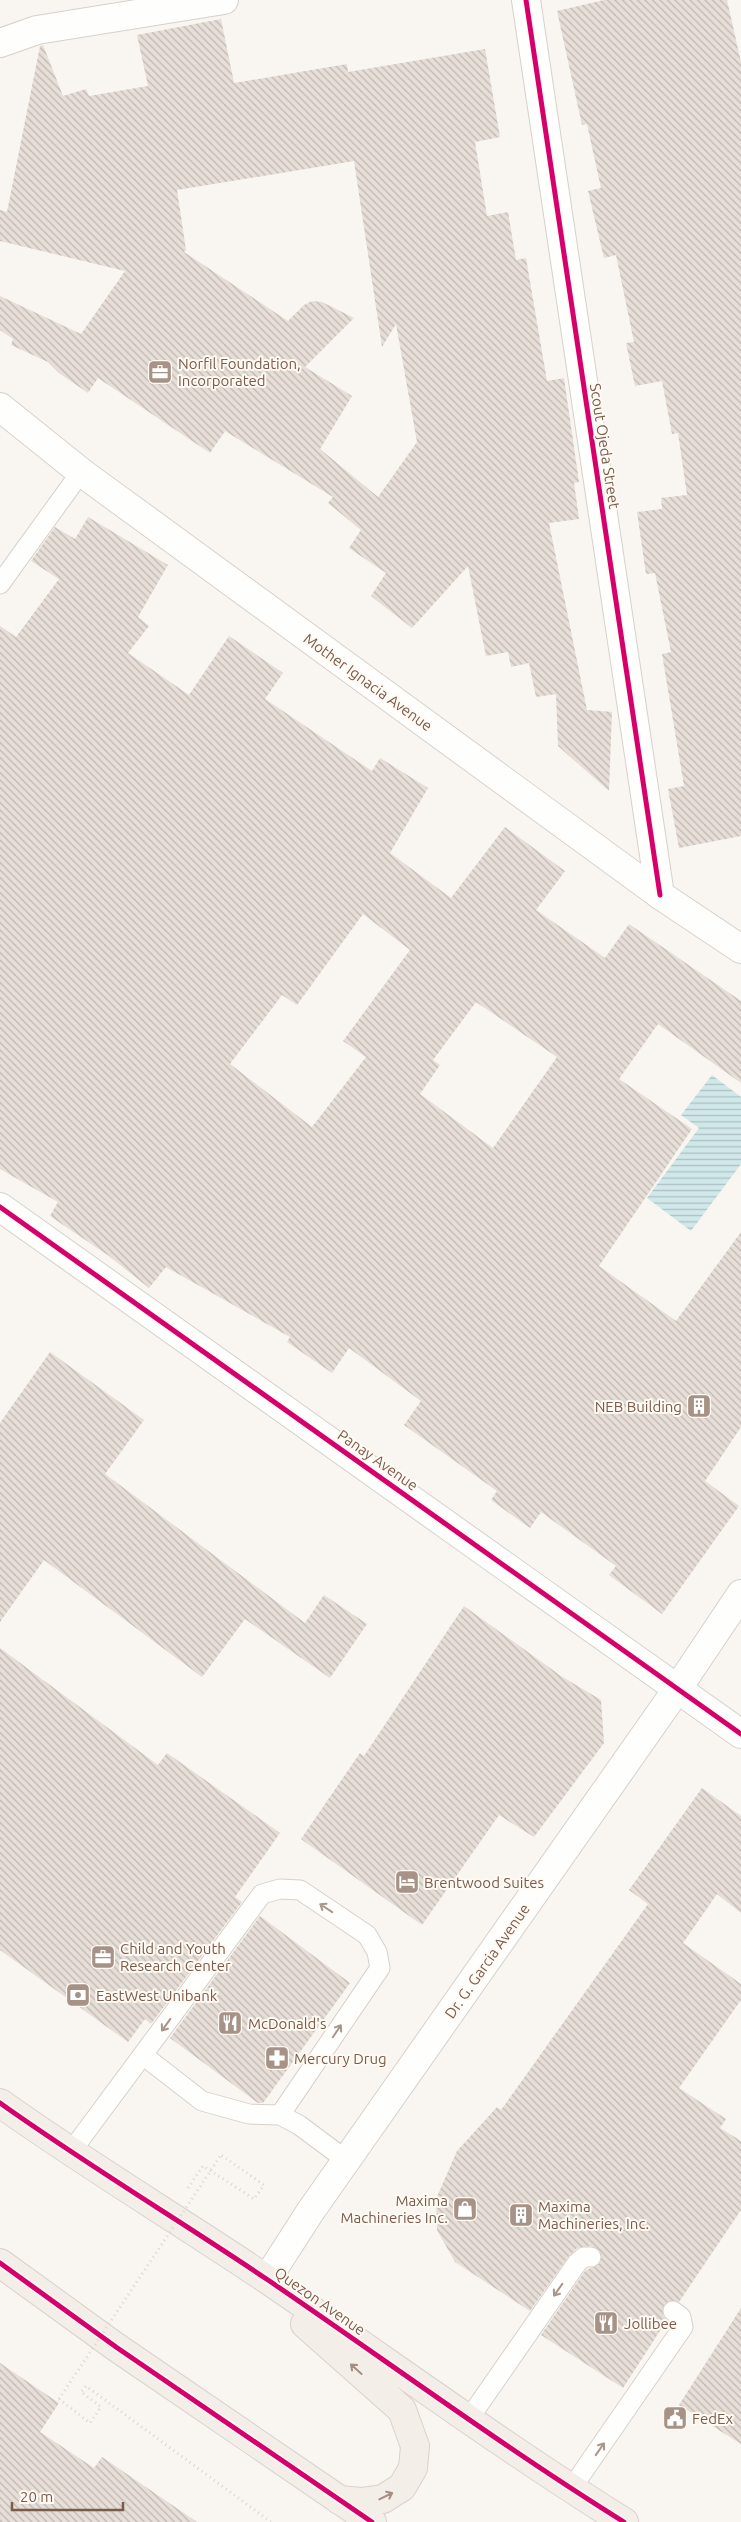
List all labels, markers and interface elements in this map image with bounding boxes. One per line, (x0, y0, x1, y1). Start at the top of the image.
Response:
place label: Norfil Foundation, Incorporated (178, 355, 301, 389)
office icon: Norfil Foundation, Incorporated (147, 359, 173, 385)
street label: Scout Ojeda Street (587, 382, 623, 510)
street label: Mother Ignacia Avenue (300, 630, 436, 734)
building icon: NEB Building (686, 1393, 712, 1419)
place label: NEB Building (595, 1398, 682, 1415)
street label: Panay Avenue (335, 1426, 421, 1494)
hotel icon: Brentwood Suites (394, 1869, 420, 1895)
place label: Brentwood Suites (424, 1874, 544, 1891)
street label: Dr. G. Garcia Avenue (441, 1901, 533, 2021)
one-way arrow (320, 1903, 334, 1913)
place label: Child and Youth Research Center (120, 1940, 231, 1974)
office icon: Child and Youth Research Center (90, 1944, 116, 1970)
bank icon: EastWest Unibank (65, 1982, 91, 2008)
place label: EastWest Unibank (96, 1987, 218, 2004)
restaurant icon: McDonald's (217, 2010, 243, 2036)
place label: McDonald's (248, 2015, 326, 2032)
one-way arrow (161, 2018, 172, 2031)
one-way arrow (332, 2025, 342, 2039)
pharmacy icon: Mercury Drug (264, 2045, 290, 2071)
place label: Mercury Drug (294, 2050, 387, 2067)
place label: Maxima Machineries Inc. (340, 2192, 448, 2226)
shop icon: Maxima Machineries Inc. (452, 2196, 478, 2222)
place label: Maxima Machineries, Inc. (538, 2198, 649, 2232)
building icon: Maxima Machineries, Inc. (508, 2202, 534, 2228)
street label: Quezon Avenue (271, 2263, 369, 2339)
one-way arrow (553, 2282, 563, 2296)
restaurant icon: Jollibee (593, 2310, 619, 2336)
place label: Jollibee (624, 2315, 677, 2332)
one-way arrow (349, 2363, 362, 2375)
public building icon: FedEx (662, 2405, 688, 2431)
place label: FedEx (692, 2410, 733, 2427)
one-way arrow (595, 2442, 605, 2456)
scale bar (12, 2480, 124, 2512)
text: 20 m (20, 2488, 53, 2505)
one-way arrow (379, 2491, 394, 2501)

